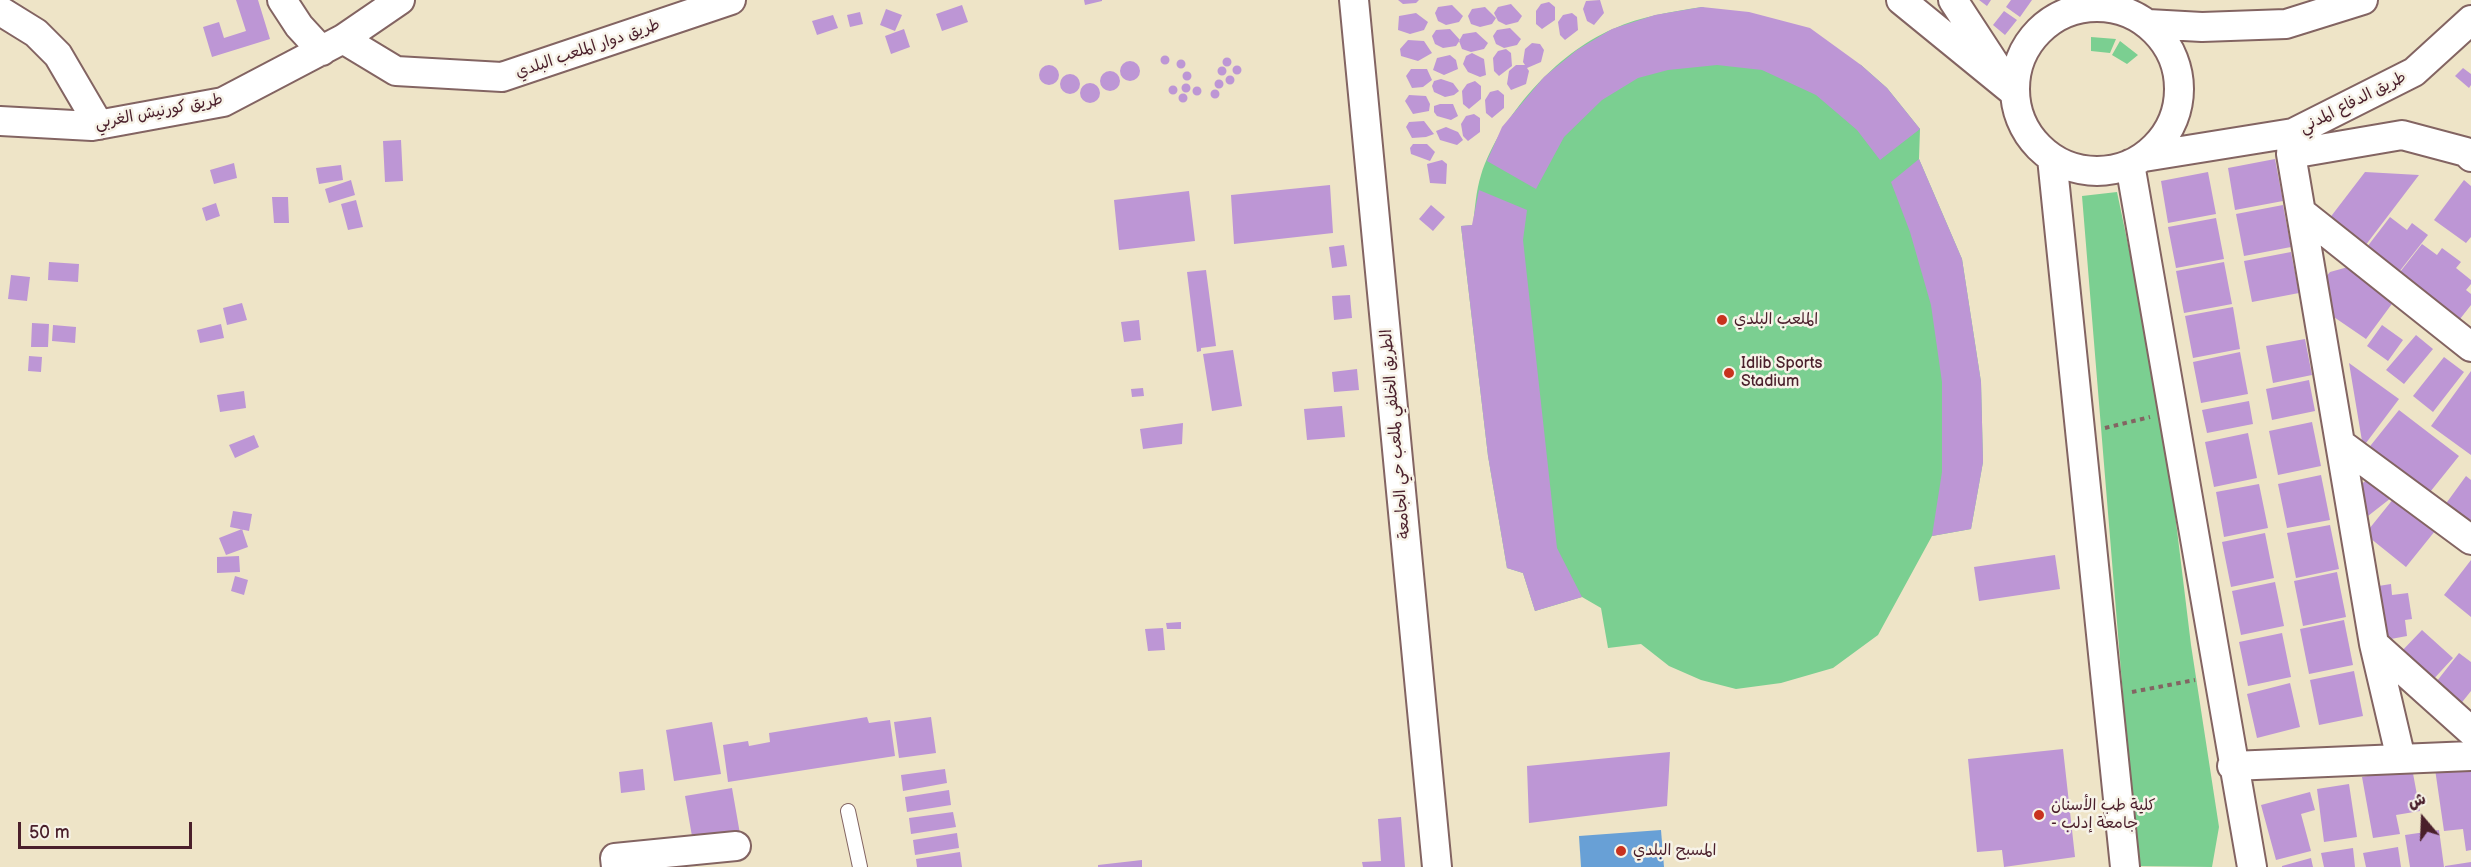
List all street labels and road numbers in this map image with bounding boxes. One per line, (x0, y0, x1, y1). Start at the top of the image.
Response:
street label: طريق دوار الملعب البلدي (513, 15, 663, 83)
street label: طريق الدفاع المدني (2296, 68, 2410, 138)
street label: طريق كورنيش الغربي (93, 90, 225, 134)
street label: الطريق الخلفي لملعب حي الجامعة (1377, 328, 1415, 540)

